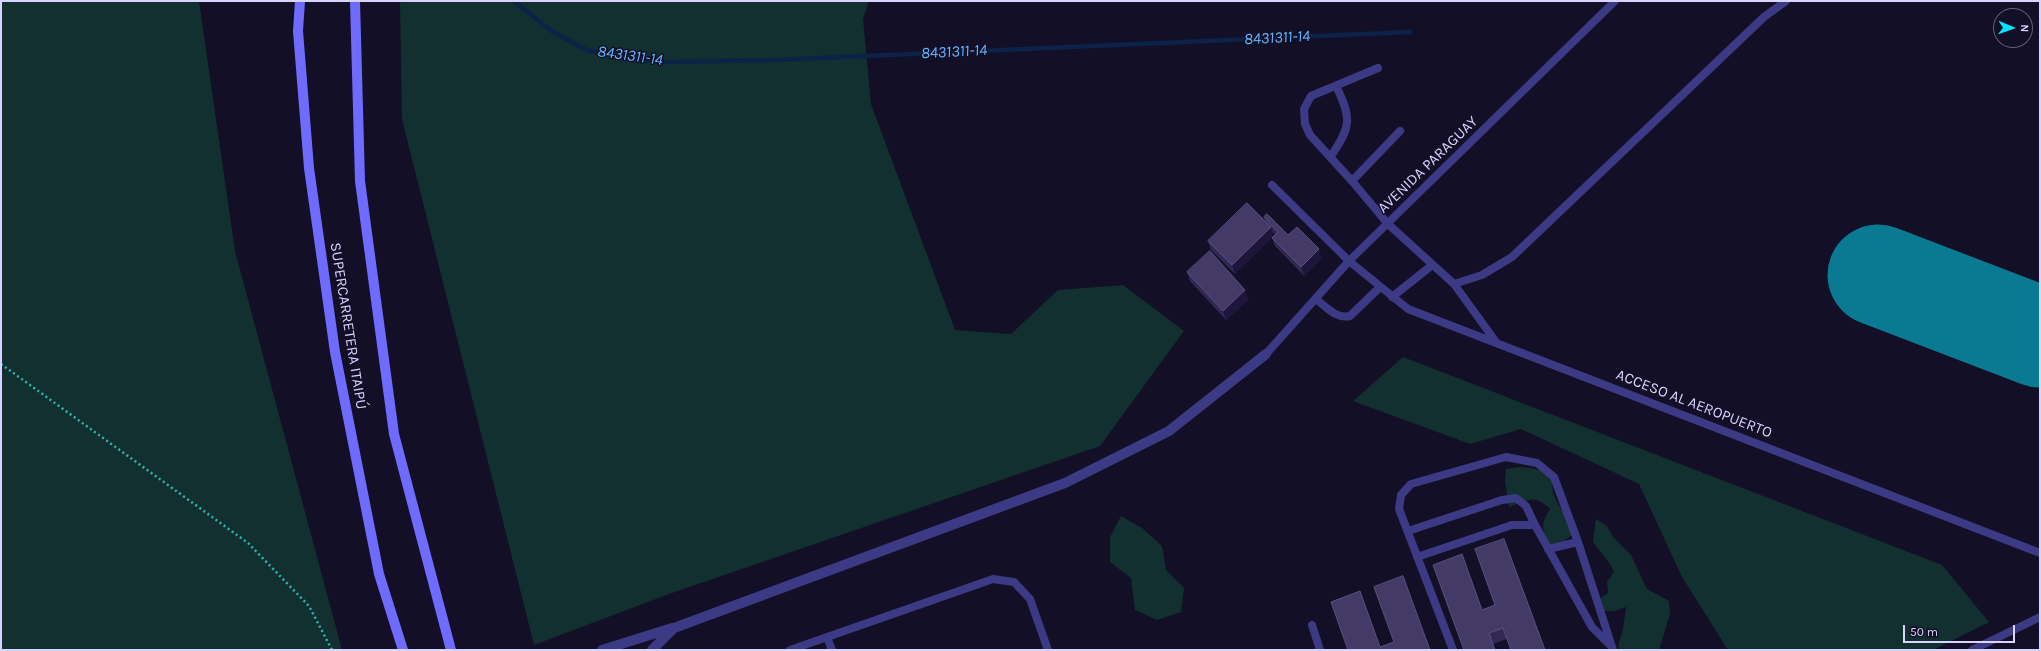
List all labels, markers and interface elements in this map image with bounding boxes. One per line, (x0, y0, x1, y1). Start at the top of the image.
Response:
north arrow (1993, 8, 2033, 48)
text: N (2018, 24, 2031, 33)
water label: 8431311-14 (1244, 27, 1310, 49)
water label: 8431311-14 (921, 41, 987, 63)
water label: 8431311-14 (596, 42, 664, 70)
street label: AVENIDA PARAGUAY (1374, 113, 1482, 217)
street label: SUPERCARRETERA ITAIPÚ (326, 241, 370, 411)
street label: ACCESO AL AEROPUERTO (1613, 366, 1775, 442)
scale bar (1905, 617, 2017, 643)
text: 50 m (1910, 625, 1938, 639)

